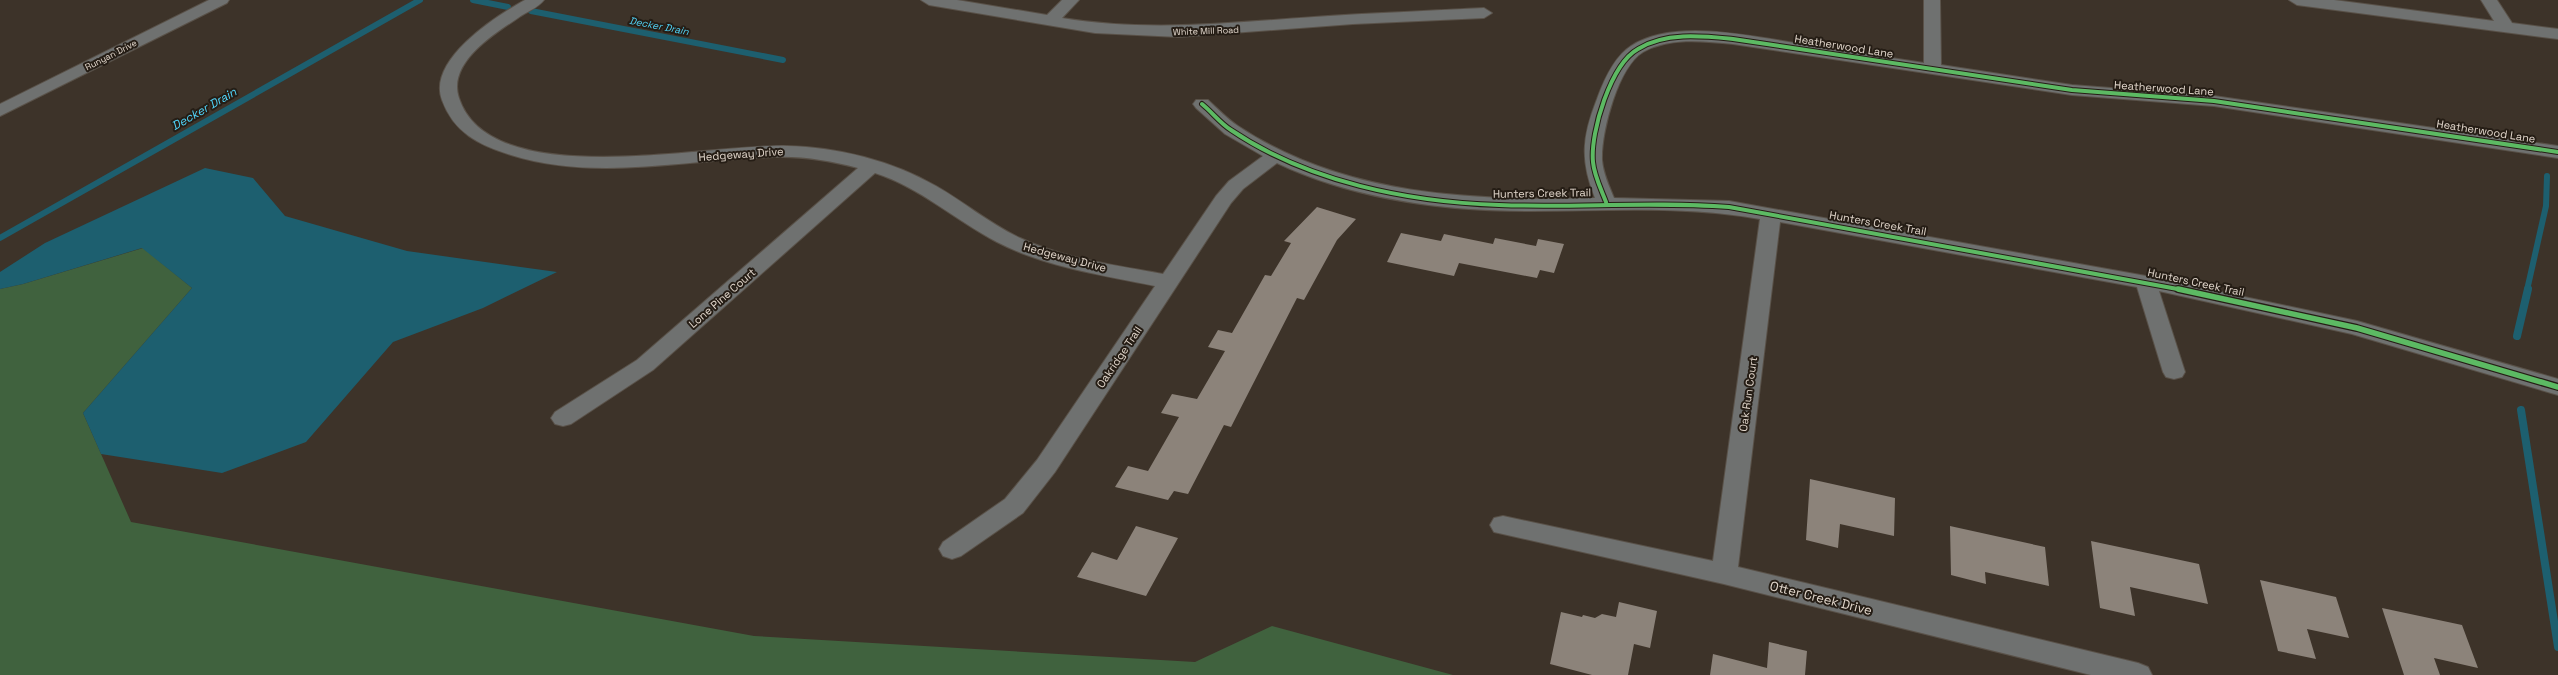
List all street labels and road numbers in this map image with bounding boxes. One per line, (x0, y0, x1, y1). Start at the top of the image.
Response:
street label: White Mill Road (1173, 24, 1239, 38)
street label: Heatherwood Lane (1794, 31, 1894, 61)
street label: Runyan Drive (83, 37, 139, 73)
street label: Heatherwood Lane (2114, 78, 2214, 98)
street label: Heatherwood Lane (2436, 116, 2536, 146)
street label: Hedgeway Drive (698, 144, 784, 164)
street label: Hunters Creek Trail (1493, 185, 1591, 201)
street label: Hunters Creek Trail (1828, 208, 1928, 238)
street label: Hedgeway Drive (1022, 239, 1108, 275)
street label: Lone Pine Court (686, 265, 758, 331)
street label: Hunters Creek Trail (2146, 265, 2246, 299)
street label: Oakridge Trail (1093, 324, 1145, 390)
street label: Oak Run Court (1736, 356, 1760, 432)
street label: Otter Creek Drive (1768, 577, 1874, 619)

